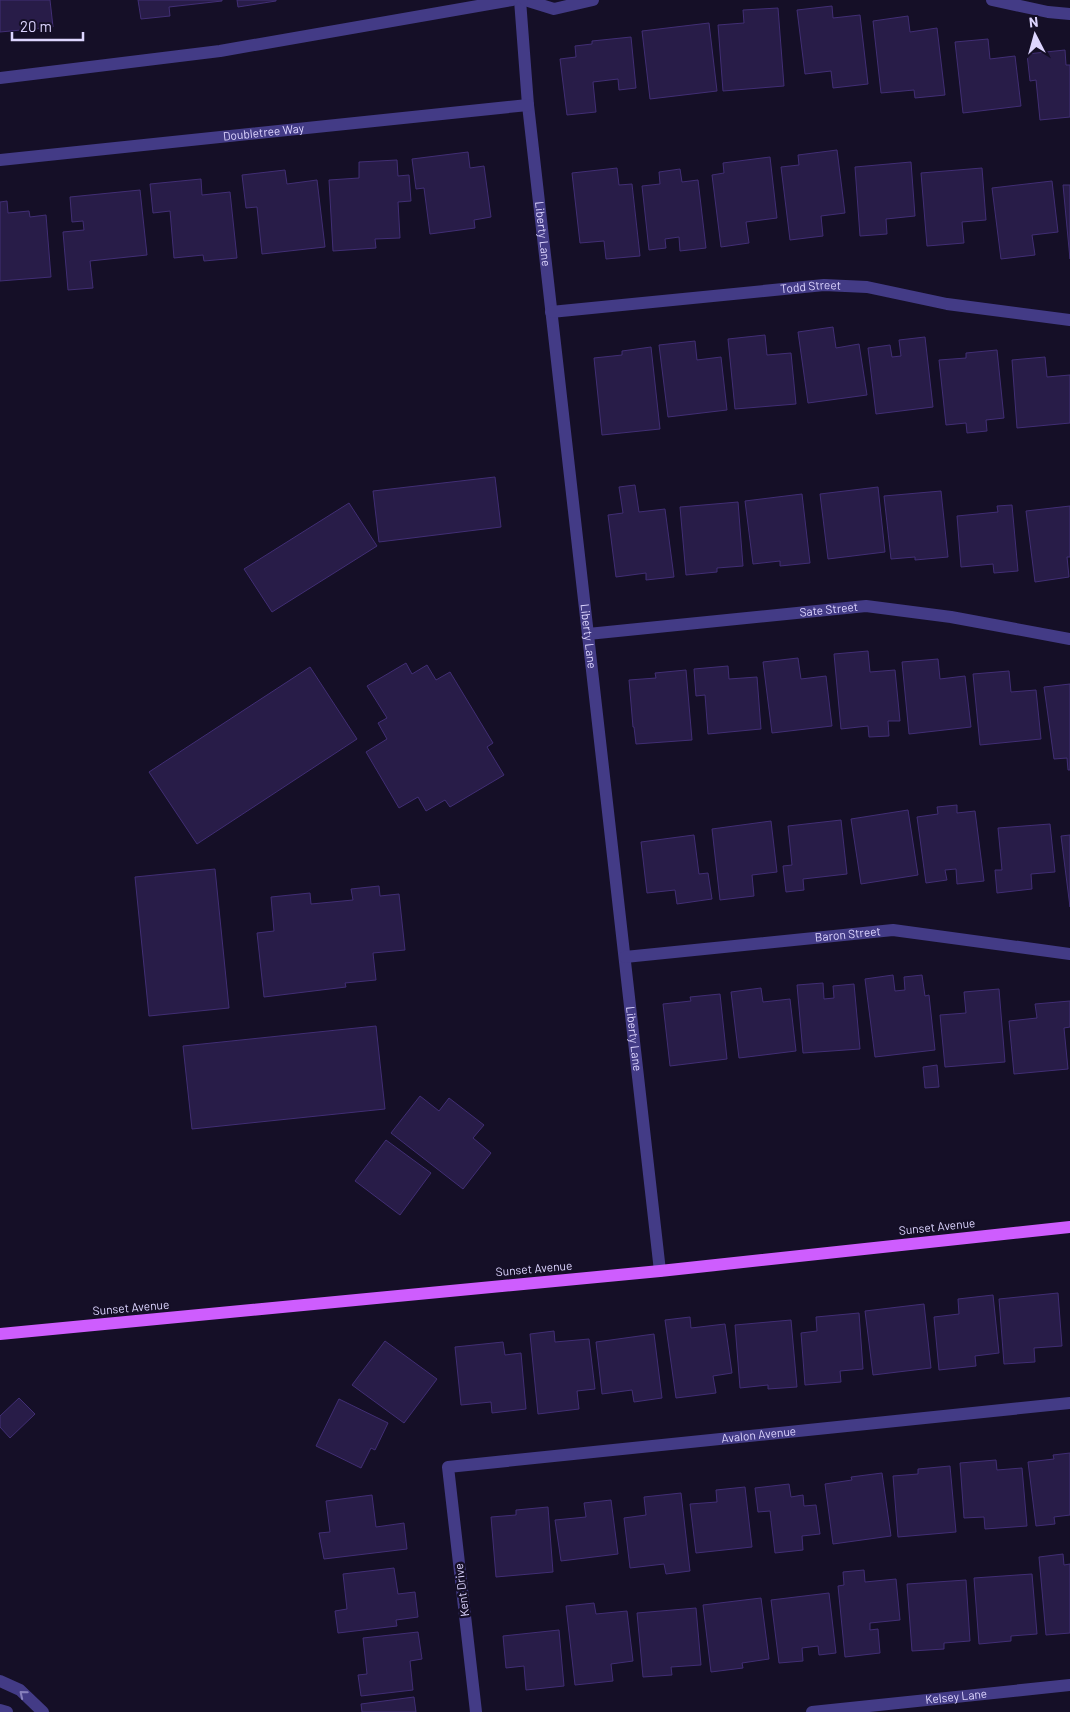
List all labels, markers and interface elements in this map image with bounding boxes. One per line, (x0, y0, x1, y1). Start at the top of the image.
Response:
scale bar (12, 10, 84, 42)
north arrow (1010, 10, 1060, 60)
text: N (1028, 13, 1039, 31)
text: 20 m (20, 17, 52, 35)
street label: Doubletree Way (222, 120, 305, 143)
street label: Liberty Lane (533, 200, 554, 267)
street label: Todd Street (780, 277, 841, 295)
street label: Sate Street (799, 599, 859, 619)
street label: Liberty Lane (579, 603, 600, 669)
street label: Baron Street (814, 923, 881, 944)
street label: Liberty Lane (624, 1005, 645, 1072)
street label: Sunset Avenue (898, 1215, 976, 1237)
street label: Sunset Avenue (495, 1258, 573, 1278)
street label: Sunset Avenue (92, 1297, 170, 1317)
street label: Avalon Avenue (721, 1423, 797, 1445)
street label: Kent Drive (451, 1563, 471, 1618)
street label: Kelsey Lane (925, 1686, 988, 1706)
one-way arrow (20, 1692, 29, 1700)

